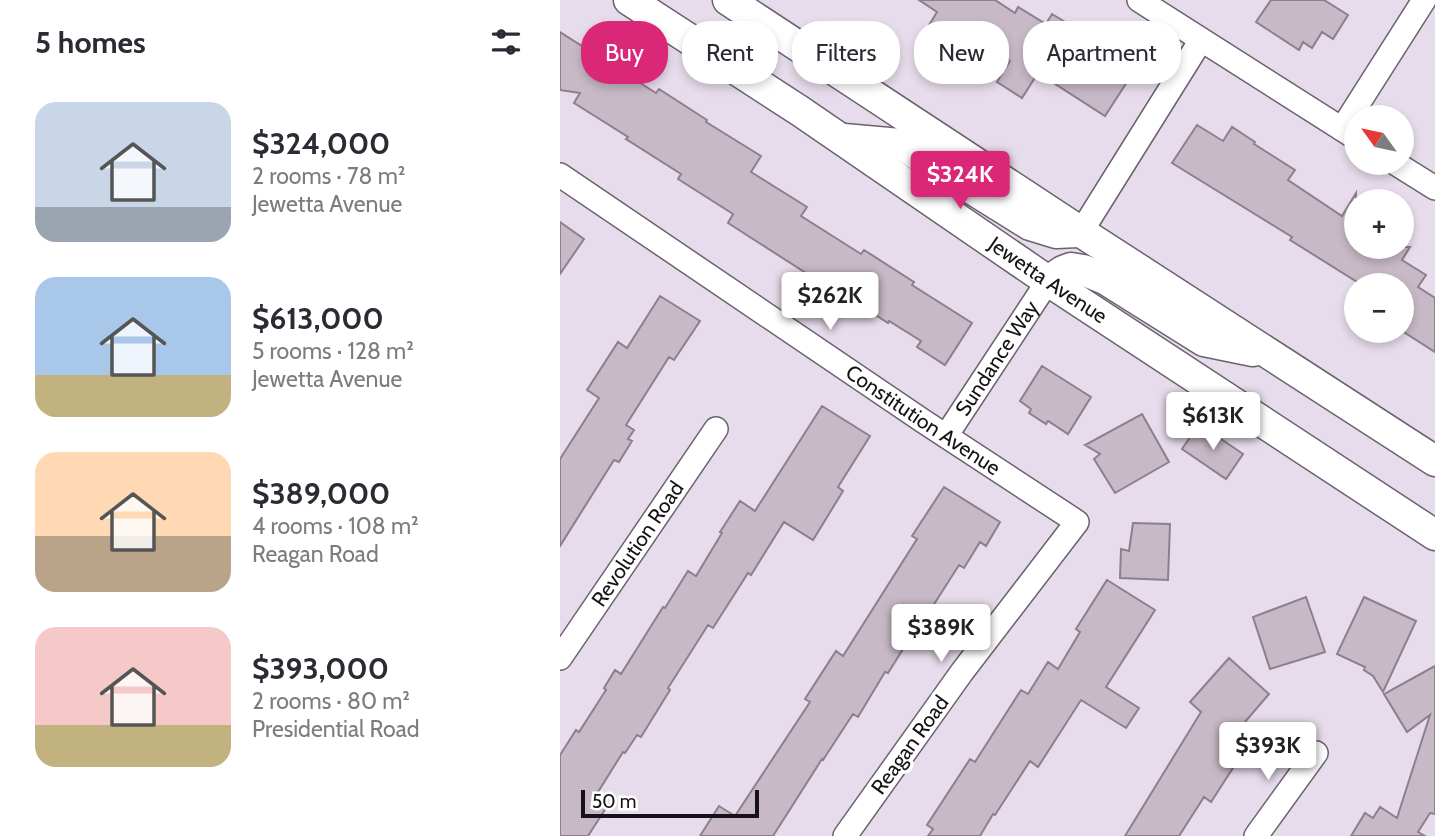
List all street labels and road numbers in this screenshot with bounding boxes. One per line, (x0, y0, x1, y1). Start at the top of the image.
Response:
street label: Jewetta Avenue (983, 231, 1112, 329)
street label: Sundance Way (950, 295, 1044, 420)
street label: Constitution Avenue (841, 359, 1005, 480)
street label: Revolution Road (586, 476, 689, 611)
street label: Reagan Road (865, 691, 954, 799)

